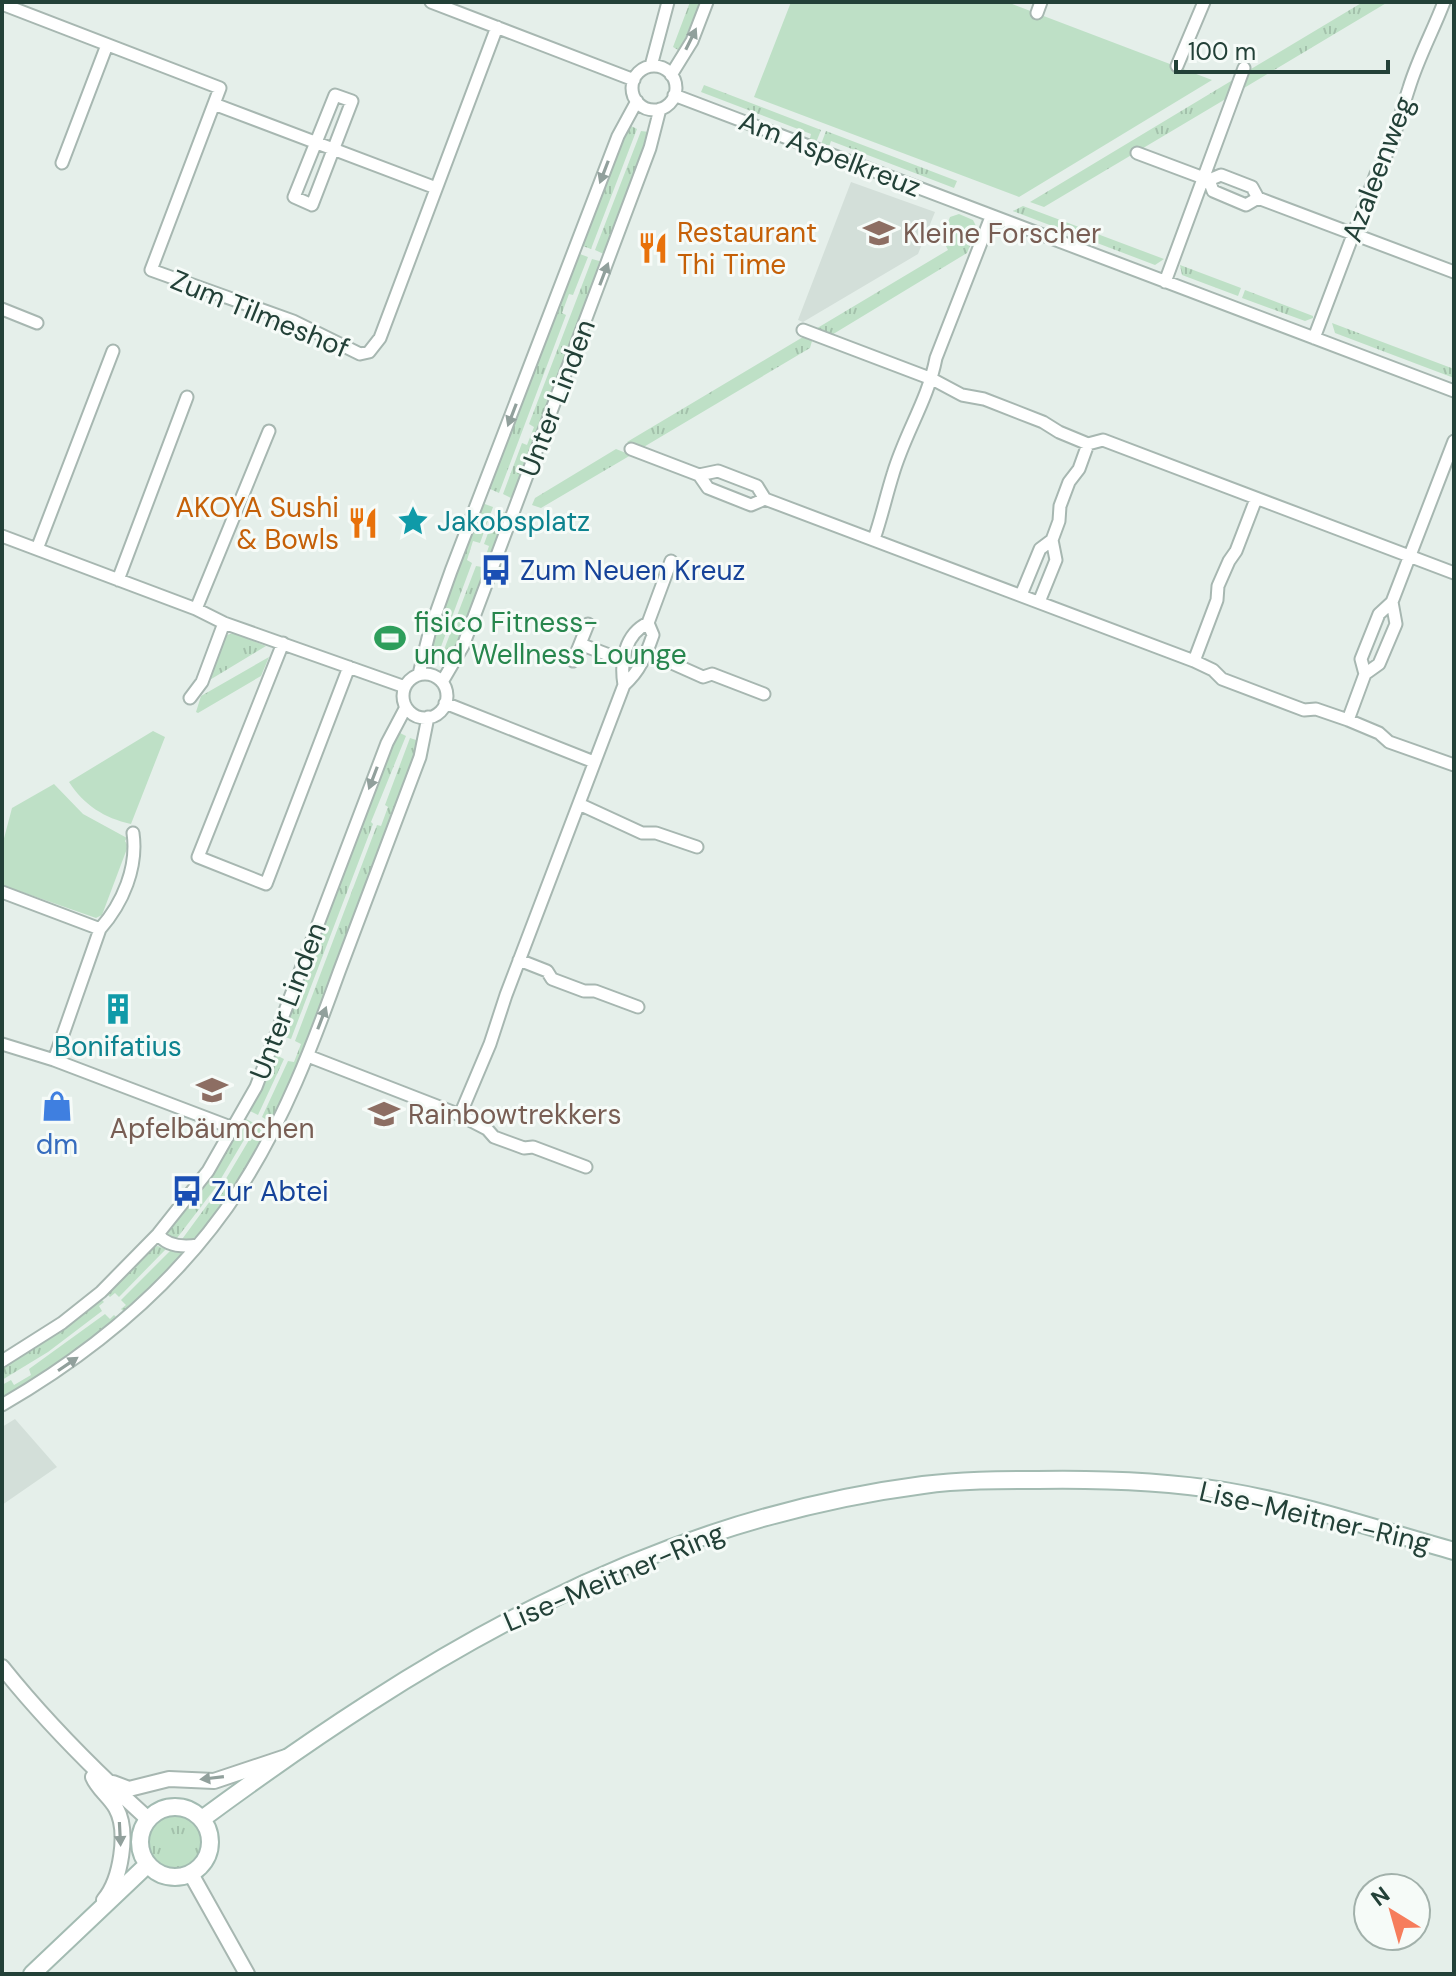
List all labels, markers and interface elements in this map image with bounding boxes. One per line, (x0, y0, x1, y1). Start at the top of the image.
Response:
scale bar (1176, 24, 1388, 74)
one-way arrow (684, 28, 698, 51)
text: 100 m (1188, 36, 1256, 67)
street label: Azaleenweg (1333, 91, 1423, 247)
street label: Am Aspelkreuz (734, 102, 926, 206)
one-way arrow (597, 160, 610, 184)
place label: Restaurant Thi Time (677, 214, 817, 283)
place label: Kleine Forscher (903, 215, 1101, 252)
school or university icon: Kleine Forscher (862, 216, 896, 250)
restaurant icon: Restaurant Thi Time (636, 231, 670, 265)
street label: Zum Tilmeshof (165, 261, 355, 367)
one-way arrow (598, 262, 611, 286)
street label: Unter Linden (510, 314, 604, 482)
one-way arrow (505, 403, 517, 427)
place label: AKOYA Sushi & Bowls (176, 489, 339, 558)
place label: Jakobsplatz (437, 503, 590, 540)
place icon: Jakobsplatz (396, 504, 430, 538)
restaurant icon: AKOYA Sushi & Bowls (346, 506, 380, 540)
place label: Zum Neuen Kreuz (520, 552, 745, 589)
bus stop icon: Zum Neuen Kreuz (479, 553, 513, 587)
place label: fisico Fitness- und Wellness Lounge (414, 604, 687, 673)
sports icon: fisico Fitness- und Wellness Lounge (373, 621, 407, 655)
one-way arrow (367, 766, 379, 790)
street label: Unter Linden (241, 917, 335, 1085)
building icon: Bonifatius (101, 992, 135, 1026)
one-way arrow (316, 1006, 329, 1030)
place label: Bonifatius (54, 1028, 182, 1065)
school or university icon: Apfelbäumchen (195, 1073, 229, 1107)
shop icon: dm (40, 1089, 74, 1123)
place label: Rainbowtrekkers (408, 1096, 621, 1133)
school or university icon: Rainbowtrekkers (367, 1097, 401, 1131)
place label: Apfelbäumchen (109, 1110, 315, 1147)
place label: dm (36, 1126, 78, 1163)
place label: Zur Abtei (211, 1173, 329, 1210)
bus stop icon: Zur Abtei (170, 1174, 204, 1208)
one-way arrow (57, 1357, 79, 1372)
street label: Lise-Meitner-Ring (1196, 1472, 1434, 1562)
street label: Lise-Meitner-Ring (498, 1514, 730, 1640)
one-way arrow (199, 1772, 224, 1785)
one-way arrow (114, 1822, 127, 1847)
north arrow (1352, 1872, 1432, 1952)
text: N (1365, 1880, 1395, 1913)

